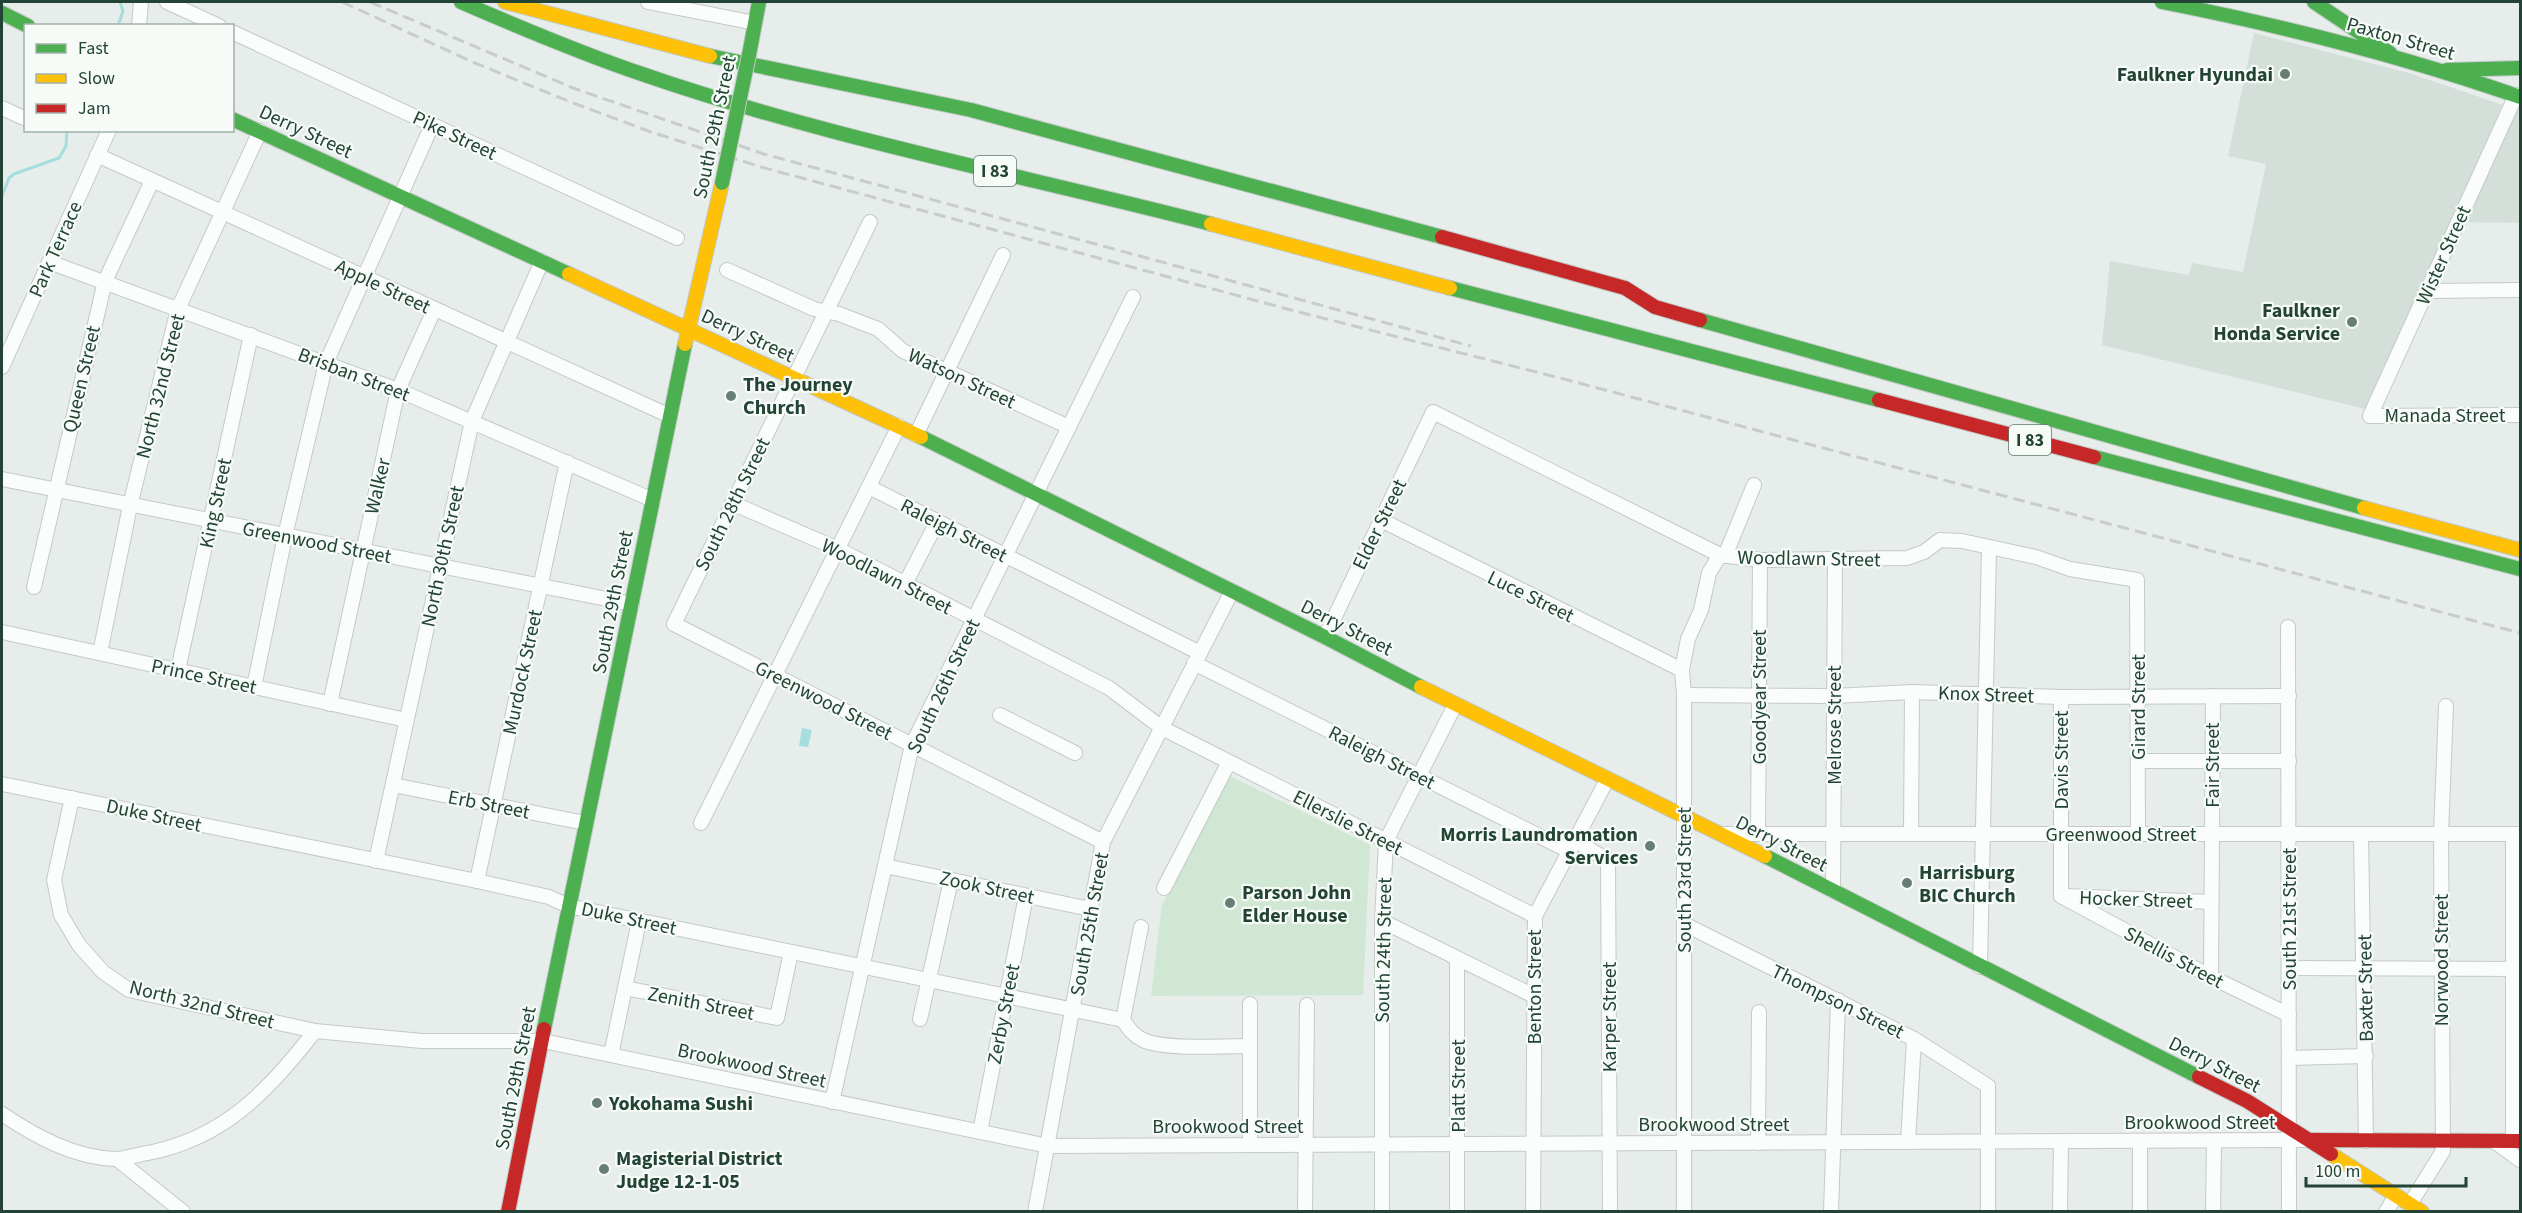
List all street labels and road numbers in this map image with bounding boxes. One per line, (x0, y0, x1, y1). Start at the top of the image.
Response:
street label: Paxton Street (2343, 10, 2458, 68)
street label: South 29th Street (686, 53, 744, 201)
street label: Derry Street (254, 98, 357, 166)
street label: Pike Street (408, 104, 501, 168)
road number: I 83 (974, 156, 1016, 186)
street label: Park Terrace (22, 197, 90, 302)
street label: Wister Street (2410, 201, 2478, 310)
street label: Apple Street (330, 253, 435, 321)
street label: Derry Street (696, 302, 799, 370)
street label: North 32nd Street (129, 311, 193, 462)
street label: Queen Street (56, 323, 108, 436)
street label: Brisban Street (294, 341, 414, 409)
street label: Watson Street (903, 342, 1020, 416)
street label: Manada Street (2385, 402, 2506, 430)
road number: I 83 (2009, 425, 2051, 455)
street label: South 28th Street (688, 433, 778, 576)
street label: King Street (193, 455, 239, 551)
street label: Walker (358, 455, 398, 517)
street label: Elder Street (1346, 474, 1414, 574)
street label: North 30th Street (414, 483, 472, 630)
street label: Raleigh Street (895, 492, 1012, 570)
street label: Greenwood Street (240, 515, 394, 571)
street label: South 29th Street (585, 528, 641, 676)
street label: Woodlawn Street (816, 532, 957, 622)
street label: Woodlawn Street (1737, 544, 1881, 574)
street label: Luce Street (1483, 564, 1579, 630)
street label: Derry Street (1296, 593, 1398, 663)
street label: Murdock Street (496, 607, 550, 737)
street label: South 26th Street (900, 614, 987, 758)
street label: Goodyear Street (1746, 629, 1774, 765)
street label: Prince Street (149, 652, 259, 702)
street label: Greenwood Street (750, 654, 897, 748)
street label: Girard Street (2125, 654, 2153, 760)
street label: Melrose Street (1821, 665, 1849, 785)
street label: Knox Street (1937, 679, 2035, 711)
street label: Davis Street (2048, 710, 2076, 810)
street label: Raleigh Street (1323, 719, 1440, 797)
street label: Fair Street (2199, 722, 2227, 808)
street label: Erb Street (446, 783, 532, 827)
street label: Ellerslie Street (1288, 783, 1408, 863)
street label: Duke Street (104, 792, 204, 840)
street label: South 23rd Street (1671, 807, 1699, 953)
street label: Derry Street (1731, 809, 1833, 879)
street label: Greenwood Street (2045, 821, 2197, 849)
street label: South 21st Street (2276, 847, 2304, 990)
street label: South 25th Street (1064, 850, 1116, 998)
street label: Zook Street (937, 864, 1037, 912)
street label: South 24th Street (1369, 877, 1399, 1023)
street label: Hocker Street (2079, 884, 2193, 916)
street label: Norwood Street (2428, 894, 2456, 1026)
street label: Duke Street (579, 895, 679, 943)
street label: Shellis Street (2119, 920, 2228, 996)
street label: Benton Street (1521, 929, 1549, 1045)
street label: Baxter Street (2351, 934, 2381, 1042)
street label: Thompson Street (1767, 958, 1909, 1046)
street label: Zerby Street (981, 961, 1027, 1067)
street label: Karper Street (1596, 961, 1624, 1072)
street label: North 32nd Street (126, 973, 277, 1037)
street label: Zenith Street (645, 980, 757, 1028)
street label: South 29th Street (488, 1004, 544, 1152)
street label: Derry Street (2164, 1030, 2266, 1100)
street label: Brookwood Street (675, 1037, 829, 1095)
street label: Platt Street (1445, 1039, 1473, 1133)
street label: Brookwood Street (2124, 1109, 2276, 1137)
street label: Brookwood Street (1638, 1111, 1790, 1139)
street label: Brookwood Street (1152, 1113, 1304, 1141)

